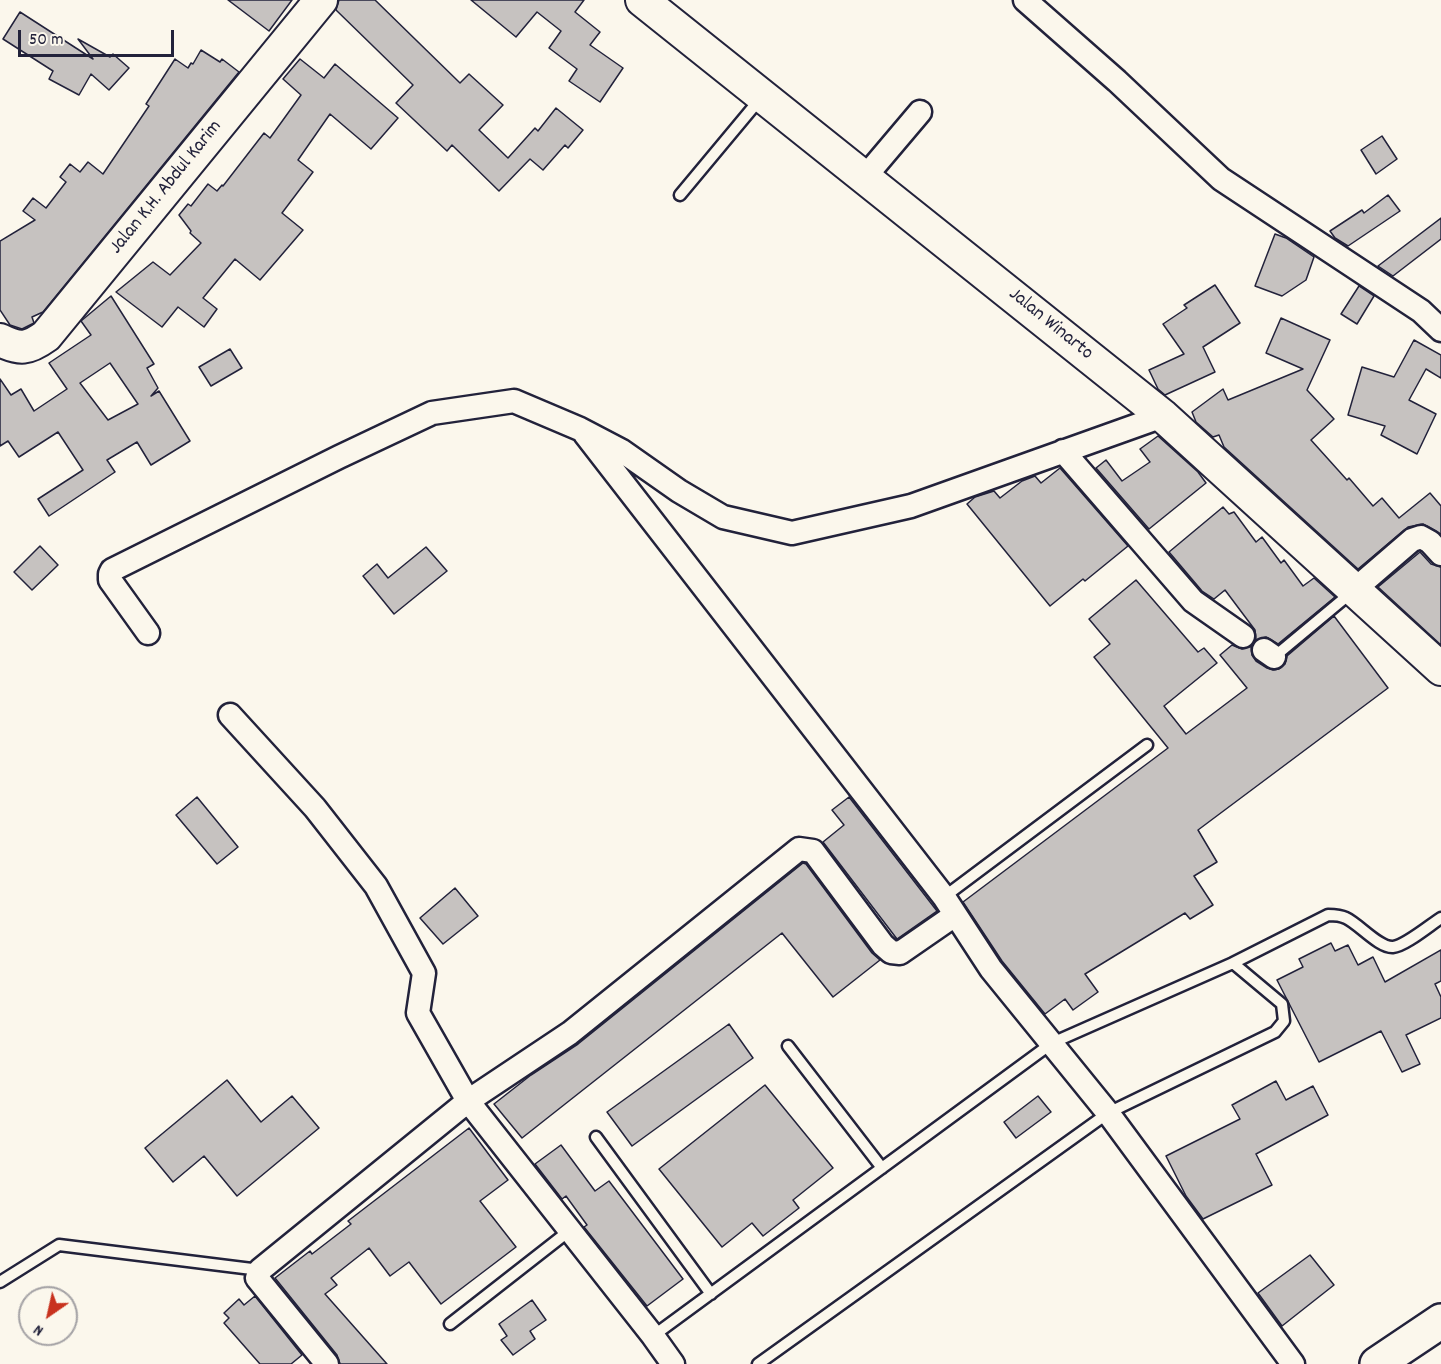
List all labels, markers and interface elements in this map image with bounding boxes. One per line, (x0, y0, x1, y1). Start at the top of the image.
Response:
scale bar (21, 18, 177, 56)
text: 50 m (29, 28, 64, 53)
street label: Jalan K.H. Abdul Karim (106, 116, 228, 260)
street label: Jalan Winarto (1003, 284, 1097, 366)
north arrow (18, 1286, 78, 1346)
text: N (29, 1318, 48, 1341)

